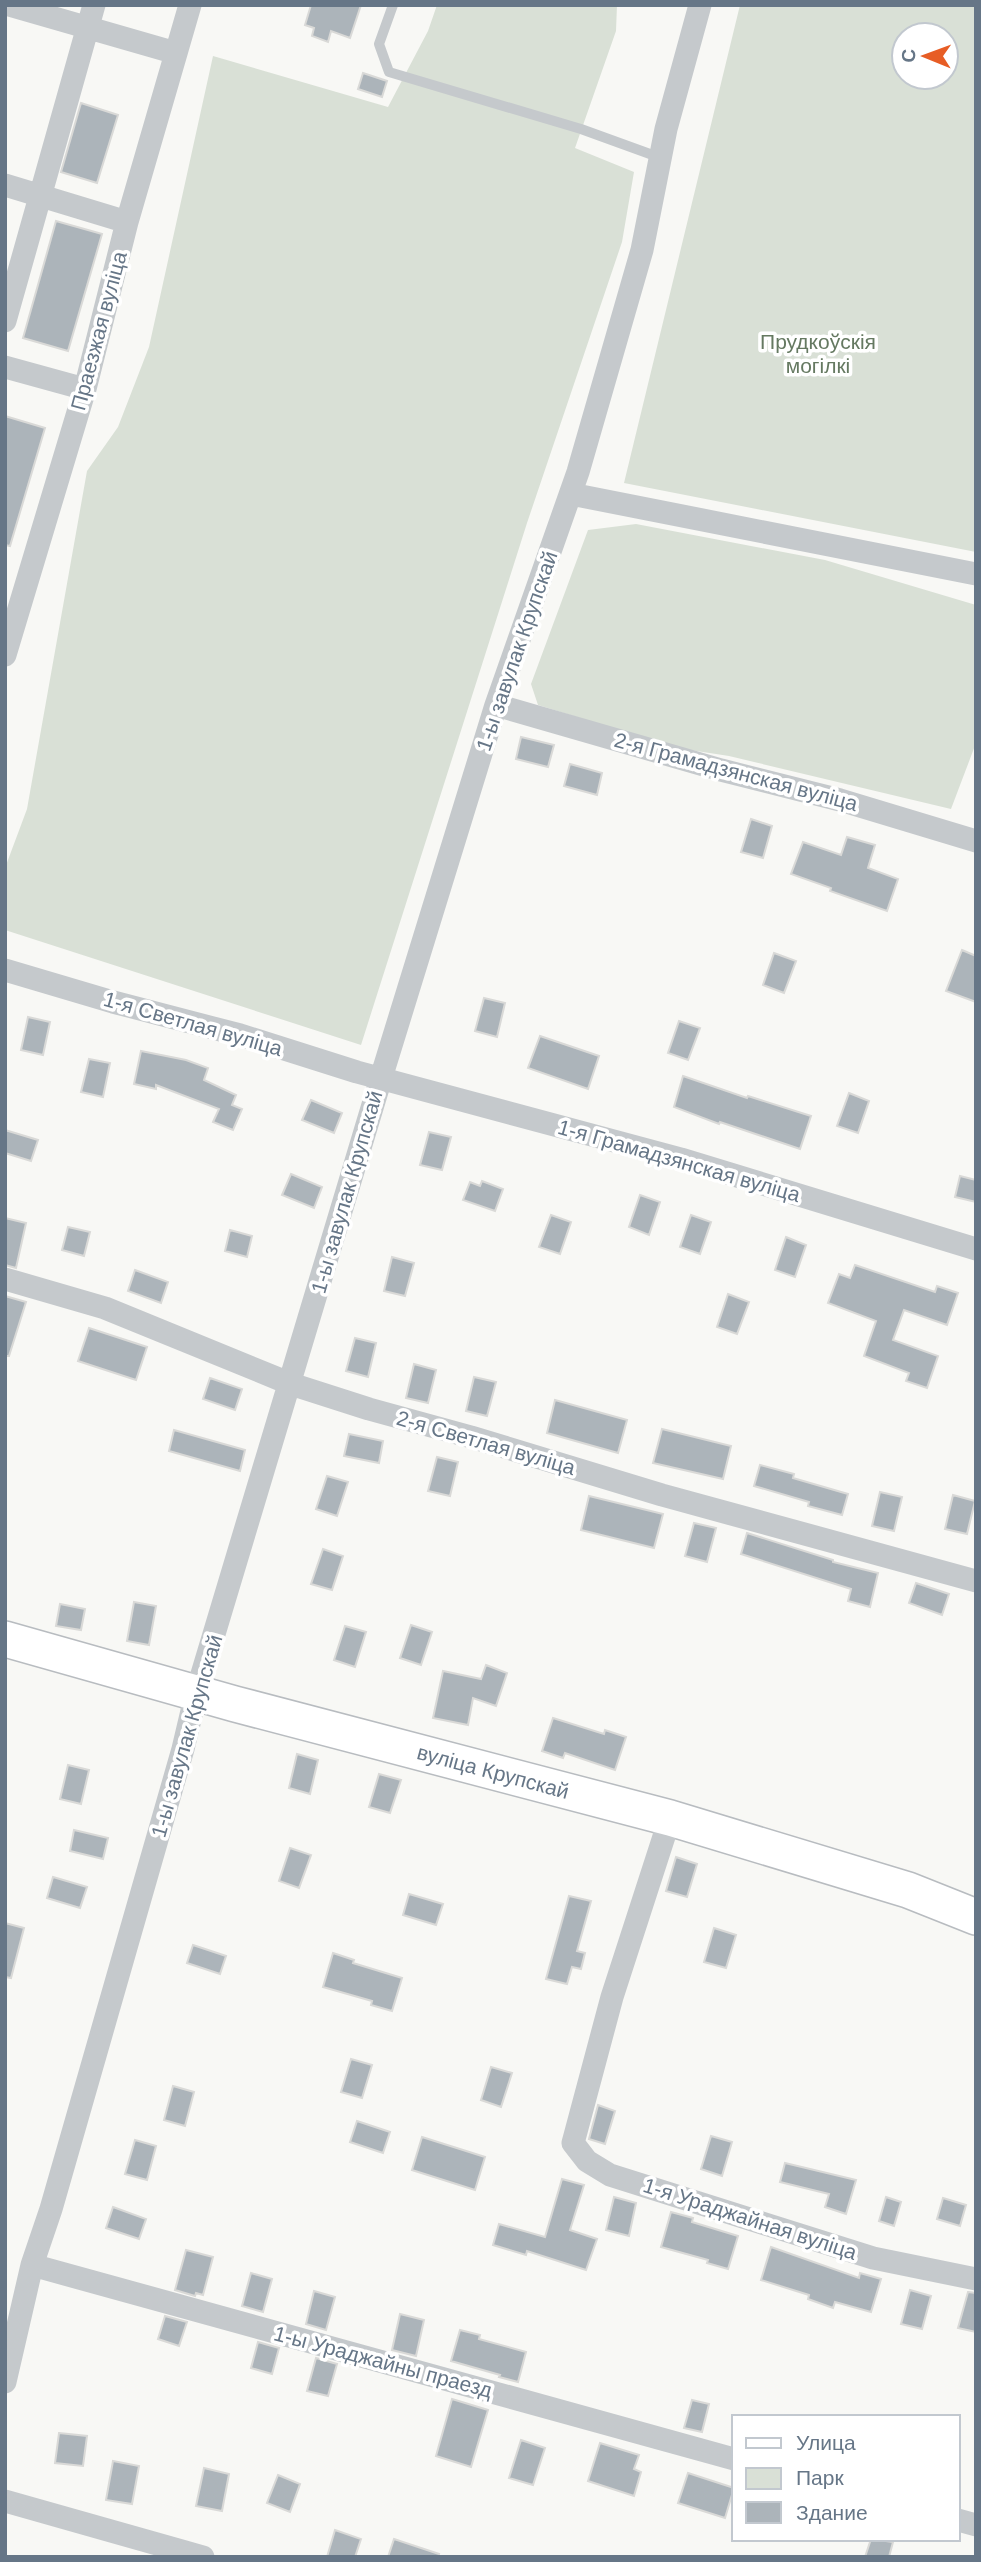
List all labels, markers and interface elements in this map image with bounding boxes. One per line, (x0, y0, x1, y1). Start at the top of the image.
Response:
north arrow (890, 21, 960, 91)
text: С (898, 48, 919, 63)
street label: Праезжая вуліца (66, 249, 131, 413)
park label: Прудкоўскія могілкі (760, 330, 876, 377)
street label: 1-ы завулак Крупскай (472, 548, 562, 754)
street label: 2-я Грамадзянская вуліца (612, 728, 861, 815)
street label: 1-я Светлая вуліца (101, 987, 285, 1060)
street label: 1-ы завулак Крупскай (307, 1088, 386, 1296)
street label: 1-я Грамадзянская вуліца (555, 1115, 803, 1206)
street label: 2-я Светлая вуліца (394, 1406, 578, 1479)
street label: 1-ы завулак Крупскай (147, 1632, 226, 1840)
street label: вуліца Крупскай (415, 1740, 572, 1803)
street label: 1-я Ураджайная вуліца (640, 2173, 860, 2264)
street label: 1-ы Ураджайны праезд (272, 2321, 495, 2402)
legend (732, 2415, 960, 2541)
text: Улица (796, 2431, 856, 2454)
text: Парк (796, 2466, 844, 2489)
text: Здание (796, 2501, 868, 2524)

